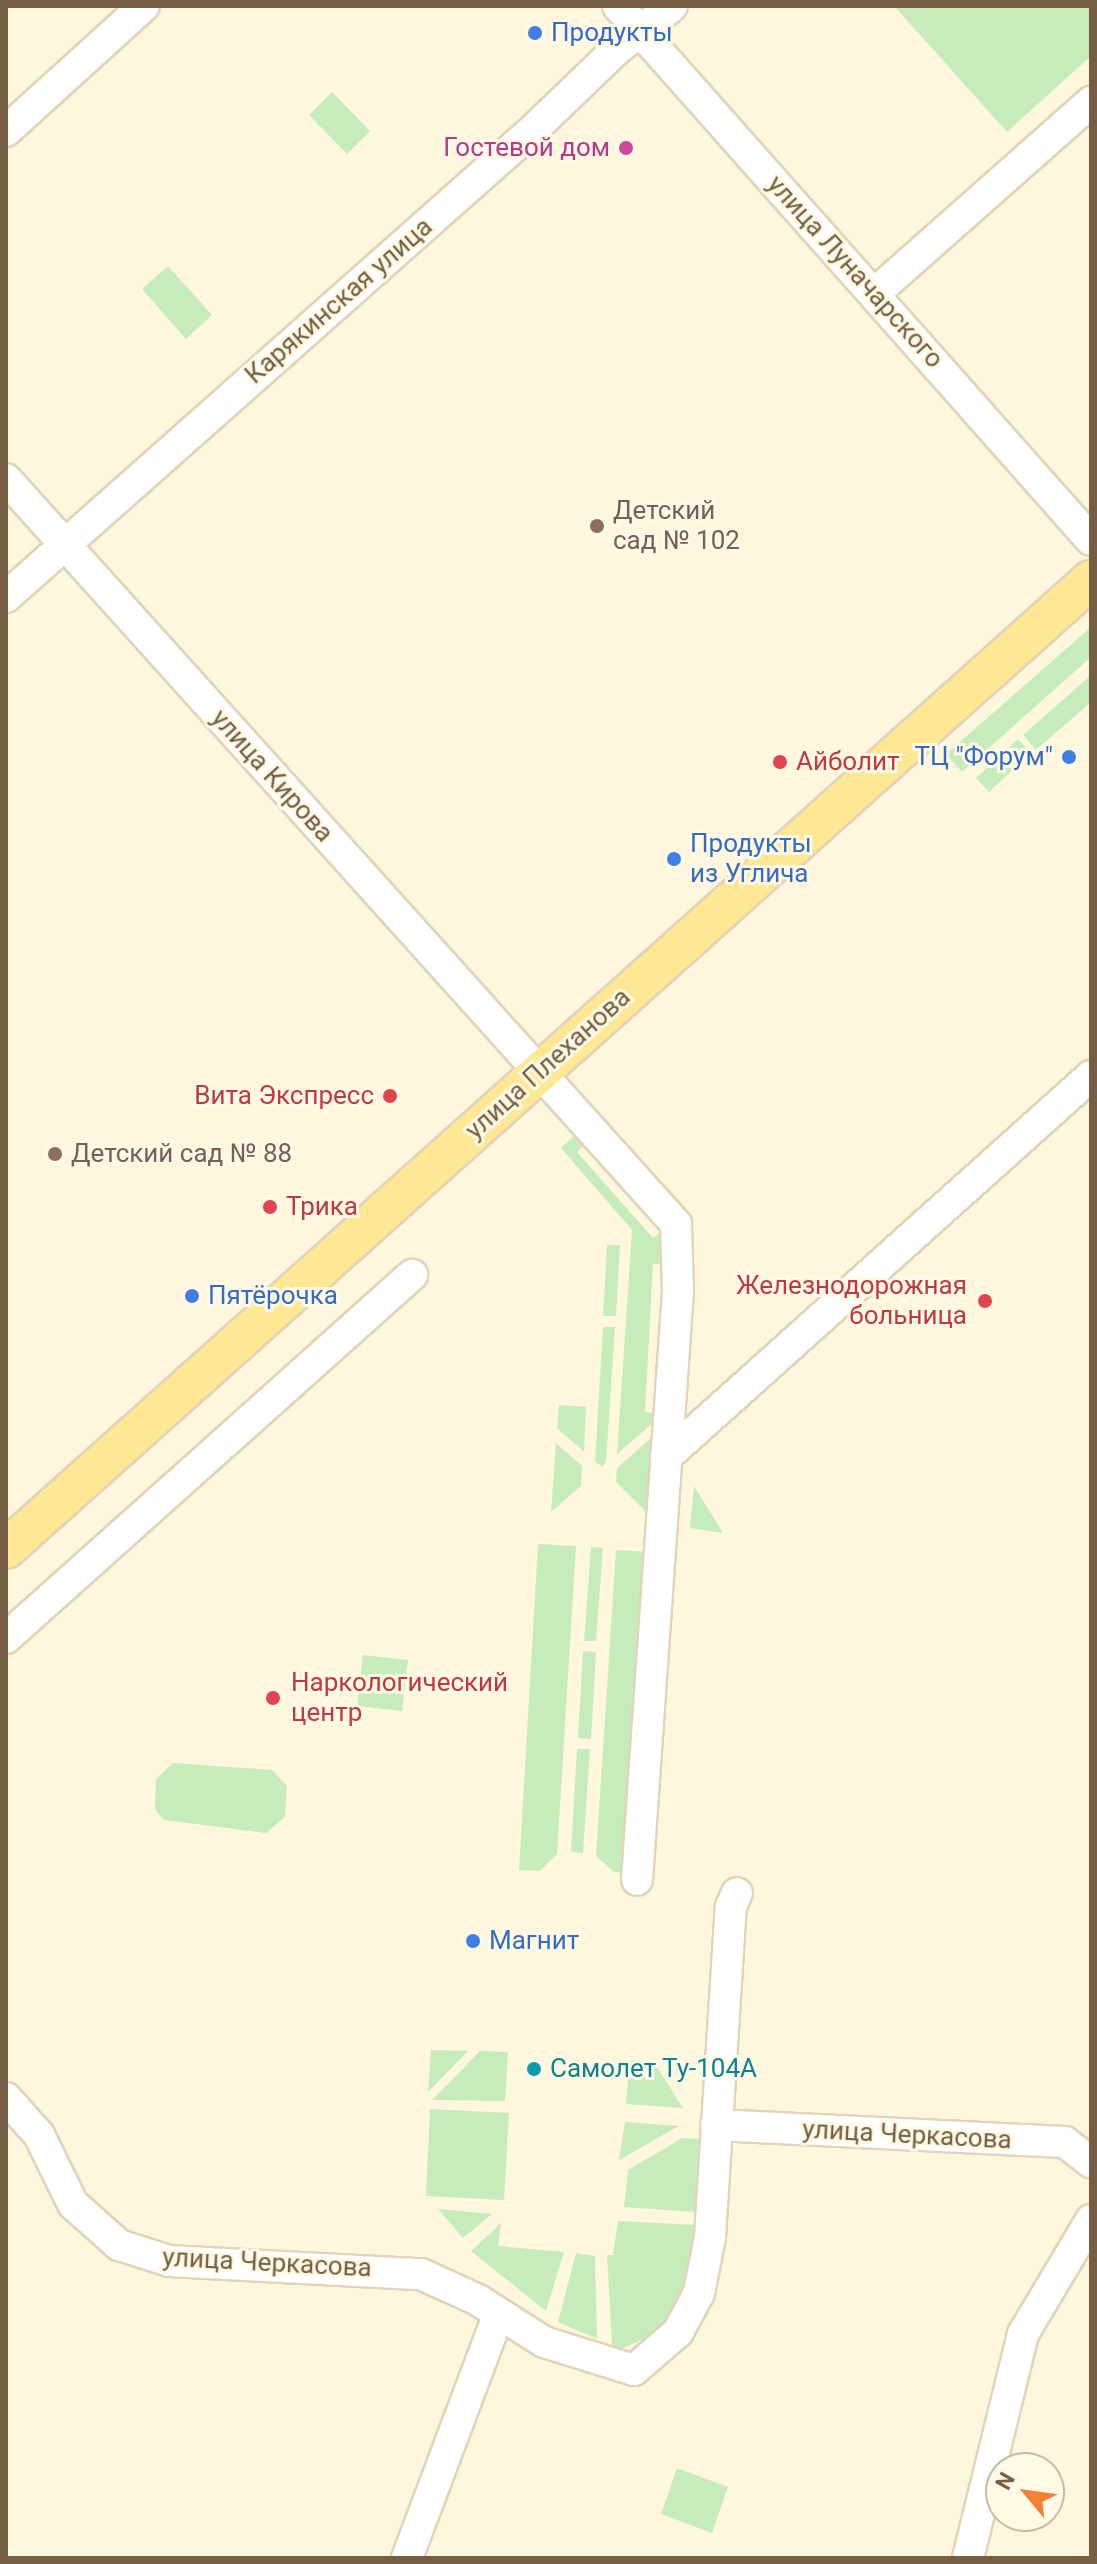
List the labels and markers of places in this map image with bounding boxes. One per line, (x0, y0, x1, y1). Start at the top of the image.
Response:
place label: Продукты (551, 17, 673, 49)
marker: Продукты (526, 24, 544, 42)
place label: Гостевой дом (443, 132, 610, 164)
marker: Гостевой дом (617, 139, 635, 157)
place label: Детский сад № 102 (613, 495, 740, 556)
marker: Детский сад № 102 (588, 517, 606, 535)
place label: ТЦ "Форум" (914, 741, 1053, 773)
place label: Айболит (796, 746, 900, 778)
marker: ТЦ "Форум" (1060, 748, 1078, 766)
marker: Айболит (771, 753, 789, 771)
place label: Продукты из Углича (690, 828, 812, 890)
marker: Продукты из Углича (665, 850, 683, 868)
place label: Вита Экспресс (194, 1080, 374, 1112)
marker: Вита Экспресс (381, 1087, 399, 1105)
place label: Детский сад № 88 (71, 1138, 292, 1170)
marker: Детский сад № 88 (46, 1145, 64, 1163)
place label: Трика (286, 1191, 358, 1223)
marker: Трика (261, 1198, 279, 1216)
place label: Железнодорожная больница (736, 1270, 967, 1332)
place label: Пятёрочка (208, 1280, 338, 1312)
marker: Пятёрочка (183, 1287, 201, 1305)
marker: Железнодорожная больница (974, 1290, 996, 1312)
place label: Наркологический центр (291, 1667, 508, 1728)
marker: Наркологический центр (262, 1687, 284, 1709)
place label: Магнит (489, 1925, 579, 1957)
marker: Магнит (464, 1932, 482, 1950)
place label: Самолет Ту-104А (550, 2053, 757, 2085)
marker: Самолет Ту-104А (525, 2060, 543, 2078)

